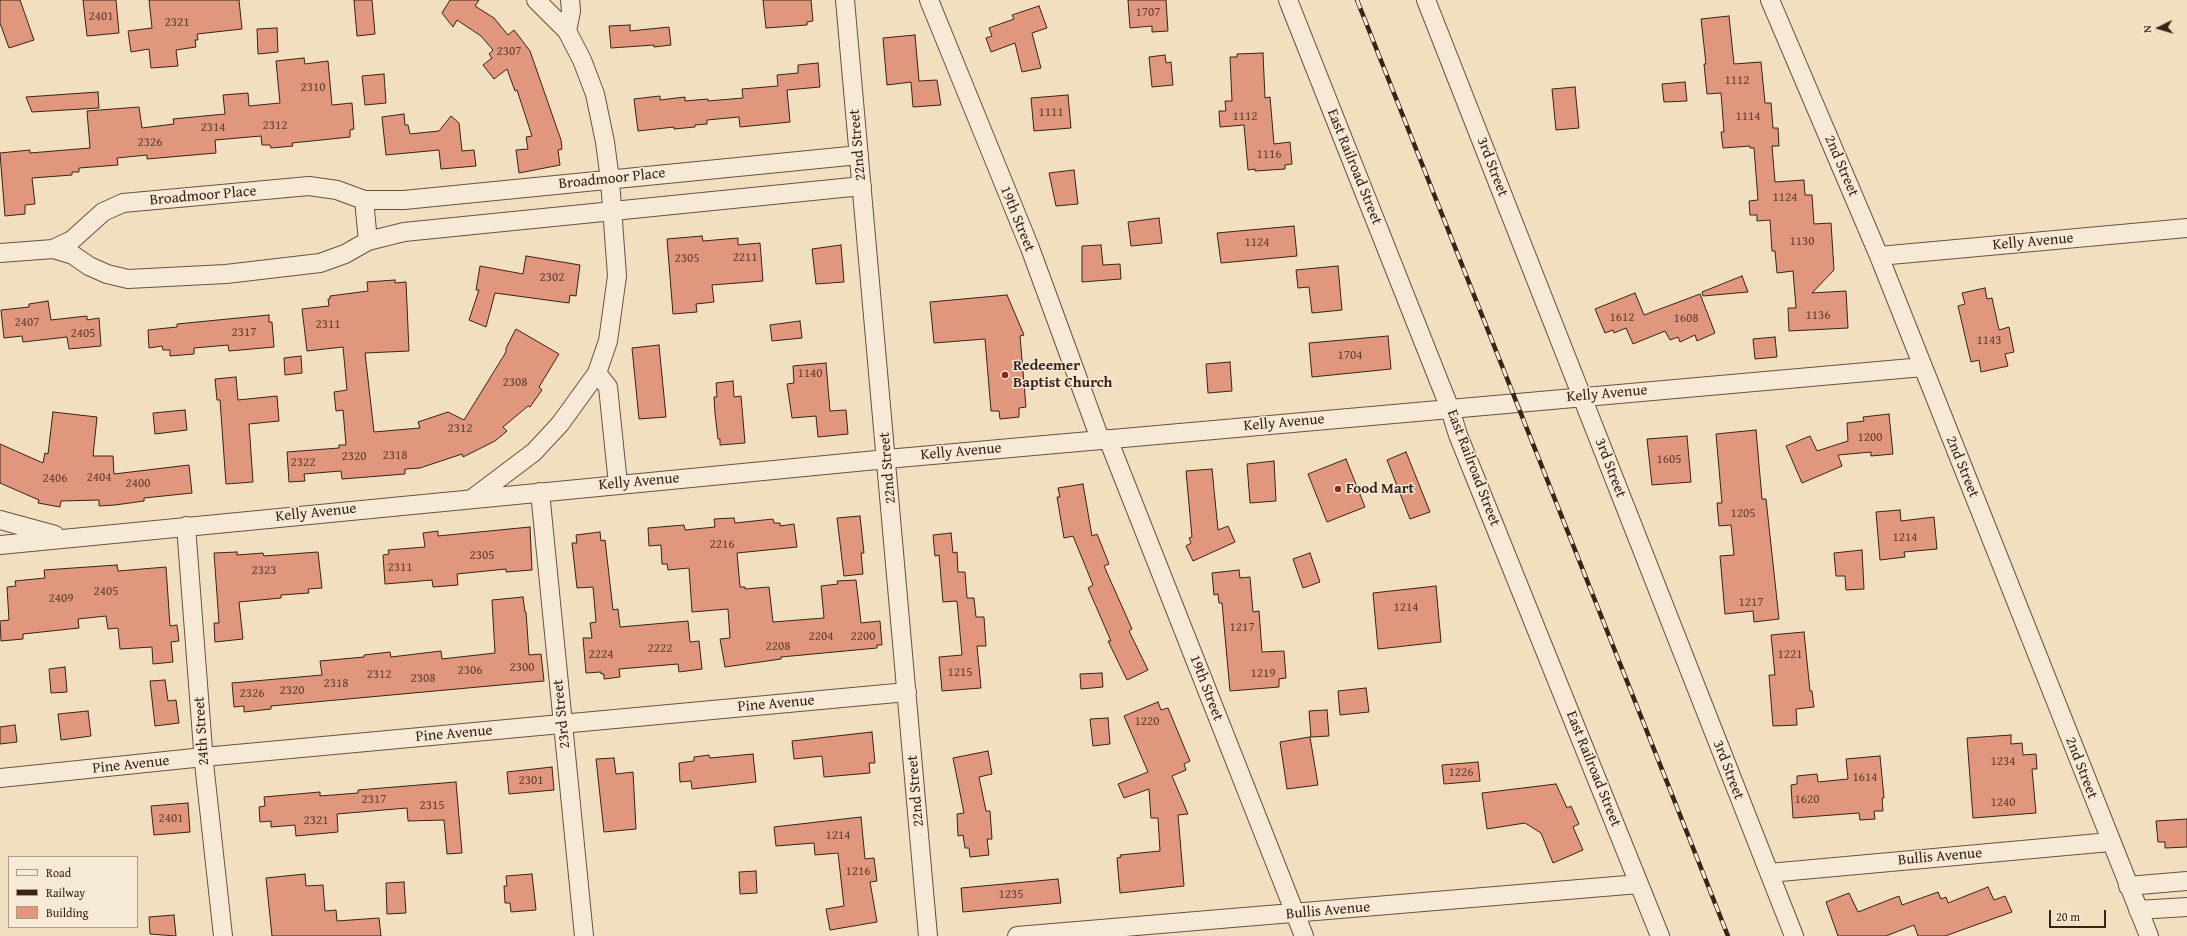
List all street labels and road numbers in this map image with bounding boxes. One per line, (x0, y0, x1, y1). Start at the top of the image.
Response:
street label: East Railroad Street (1323, 106, 1385, 228)
street label: 22nd Street (846, 108, 870, 182)
street label: 2nd Street (1820, 133, 1862, 199)
street label: 3rd Street (1472, 135, 1512, 199)
street label: Broadmoor Place (558, 164, 666, 194)
street label: Broadmoor Place (149, 182, 257, 210)
street label: 19th Street (996, 183, 1038, 255)
street label: Kelly Avenue (1992, 229, 2074, 255)
street label: Kelly Avenue (1566, 381, 1648, 407)
street label: East Railroad Street (1442, 407, 1504, 529)
street label: Kelly Avenue (1243, 410, 1325, 436)
street label: 22nd Street (876, 431, 900, 505)
street label: 2nd Street (1941, 434, 1983, 500)
street label: 3rd Street (1590, 436, 1630, 500)
street label: Kelly Avenue (920, 439, 1002, 465)
street label: Kelly Avenue (598, 469, 680, 495)
street label: Kelly Avenue (275, 500, 357, 526)
street label: 19th Street (1185, 652, 1227, 724)
street label: 23rd Street (549, 678, 575, 750)
street label: Pine Avenue (737, 692, 815, 716)
street label: 24th Street (191, 696, 213, 766)
street label: East Railroad Street (1562, 708, 1624, 830)
street label: Pine Avenue (415, 722, 493, 746)
street label: 2nd Street (2061, 734, 2101, 802)
street label: 3rd Street (1708, 738, 1748, 802)
street label: Pine Avenue (92, 752, 170, 778)
street label: 22nd Street (904, 754, 928, 828)
street label: Bullis Avenue (1897, 844, 1983, 870)
street label: Bullis Avenue (1285, 898, 1371, 924)

